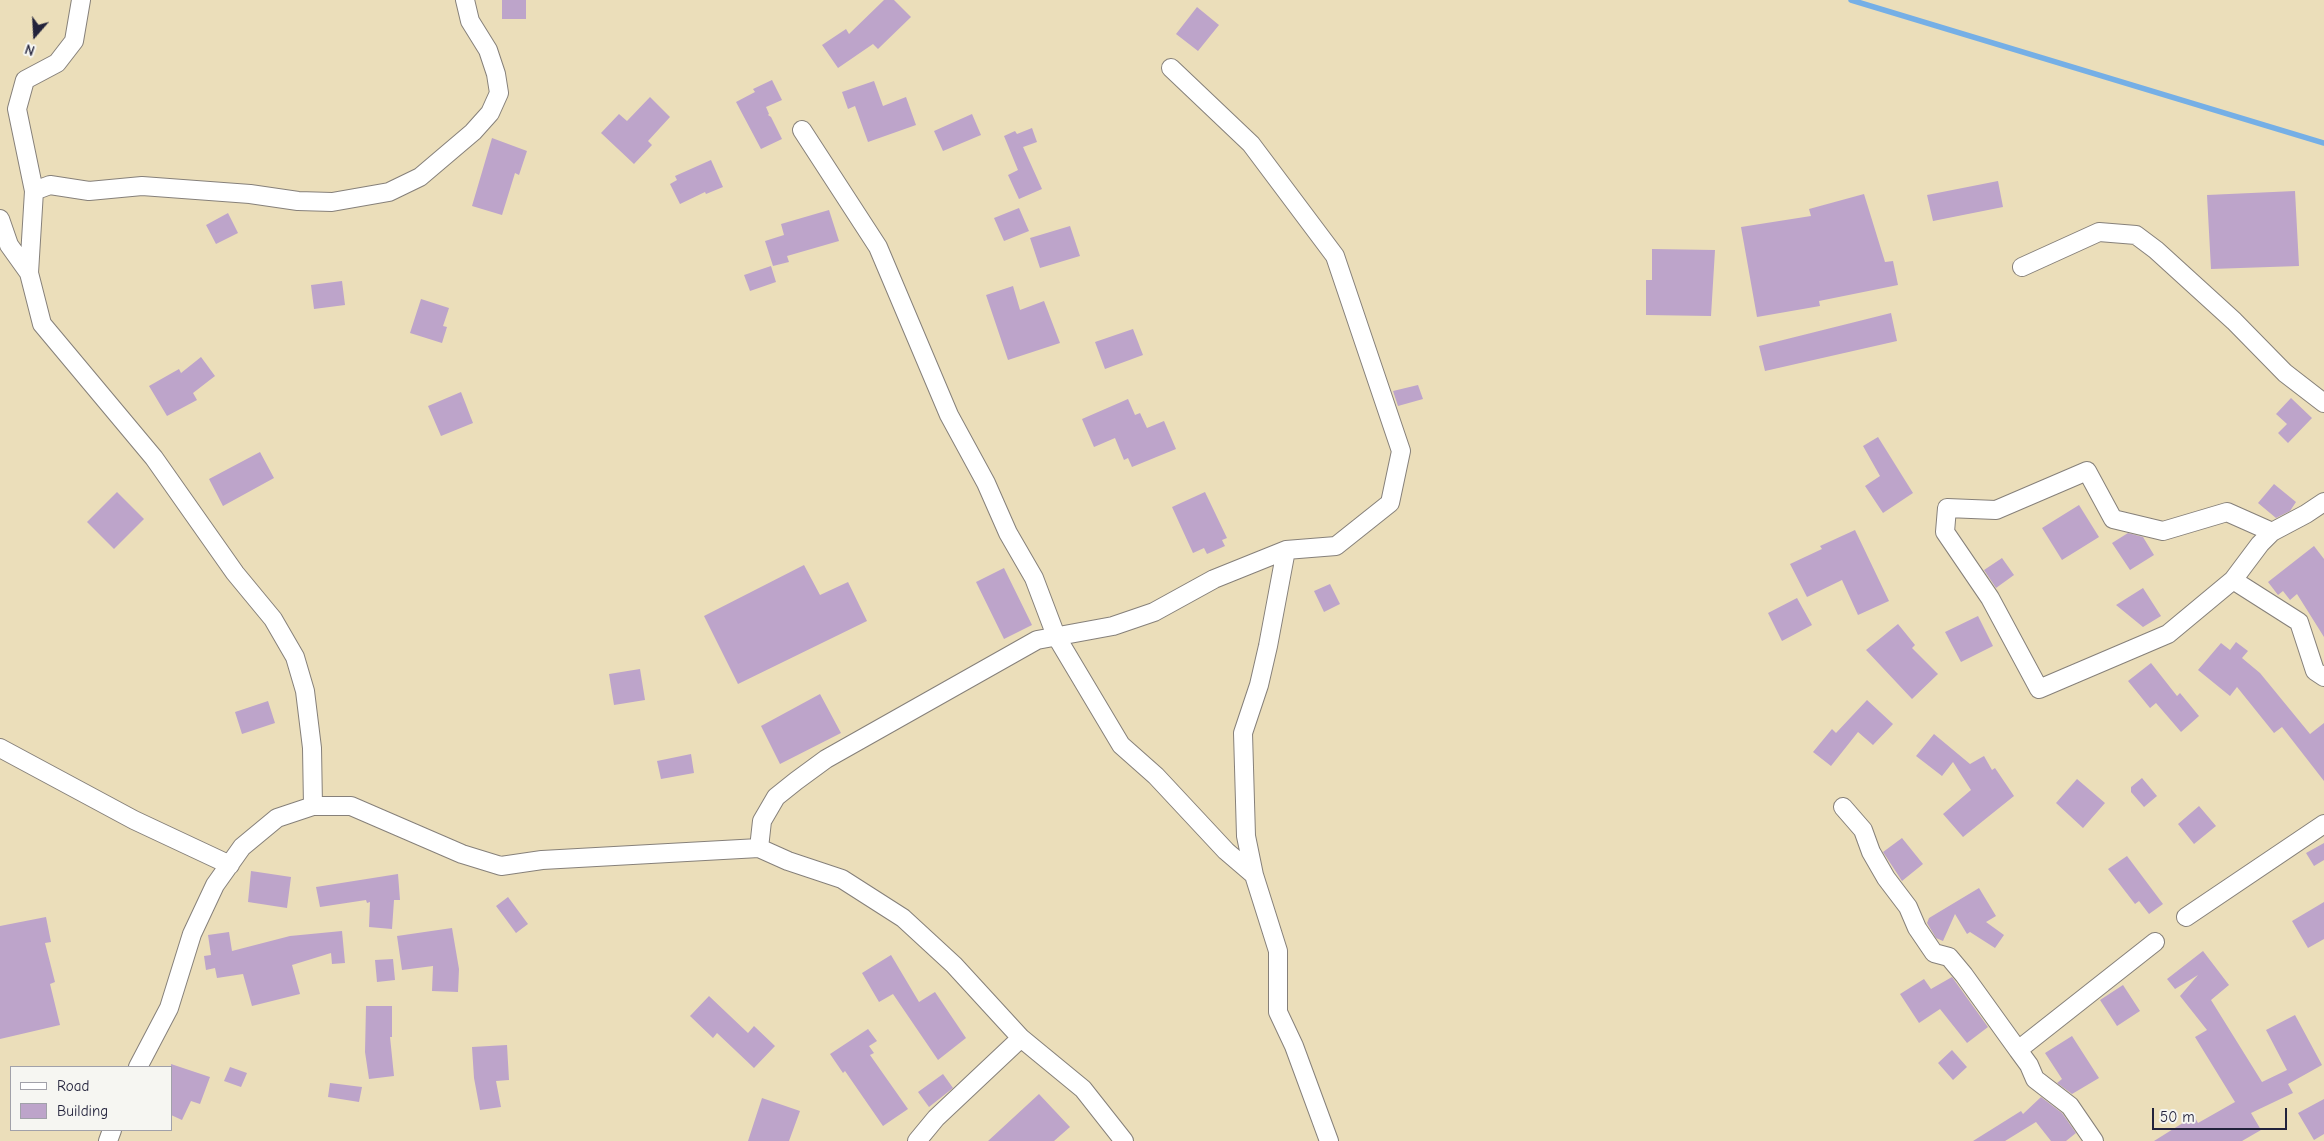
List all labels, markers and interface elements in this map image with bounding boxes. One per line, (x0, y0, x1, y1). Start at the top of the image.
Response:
north arrow (10, 10, 60, 60)
text: N (23, 40, 37, 59)
legend (10, 1066, 172, 1131)
text: Road (57, 1077, 89, 1095)
scale bar (2154, 1098, 2289, 1130)
text: Building (57, 1102, 108, 1120)
text: 50 m (2160, 1108, 2195, 1126)

